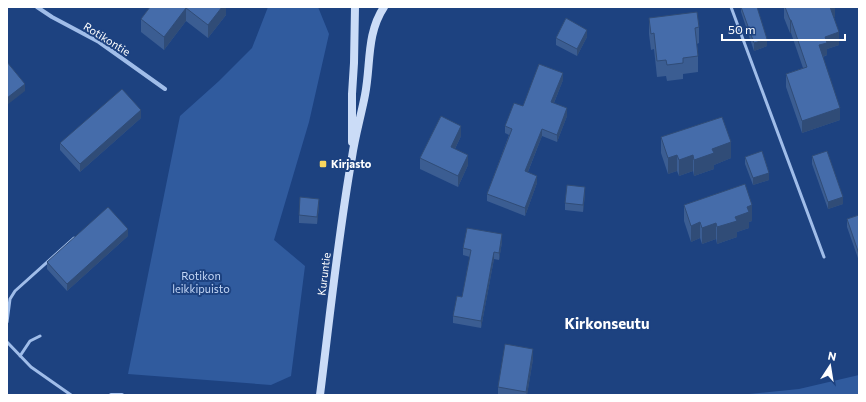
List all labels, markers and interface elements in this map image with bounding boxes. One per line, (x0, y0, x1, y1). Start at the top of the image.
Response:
scale bar (722, 16, 845, 42)
street label: Rotikontie (82, 19, 133, 58)
text: 50 m (728, 22, 756, 36)
place label: Kirjasto (331, 157, 372, 170)
marker: Kirjasto (318, 159, 328, 169)
street label: Kuruntie (314, 251, 333, 296)
park label: Rotikon leikkipuisto (172, 269, 230, 295)
district label: Kirkonseutu (564, 314, 650, 332)
north arrow (810, 346, 850, 386)
text: N (827, 349, 838, 363)

